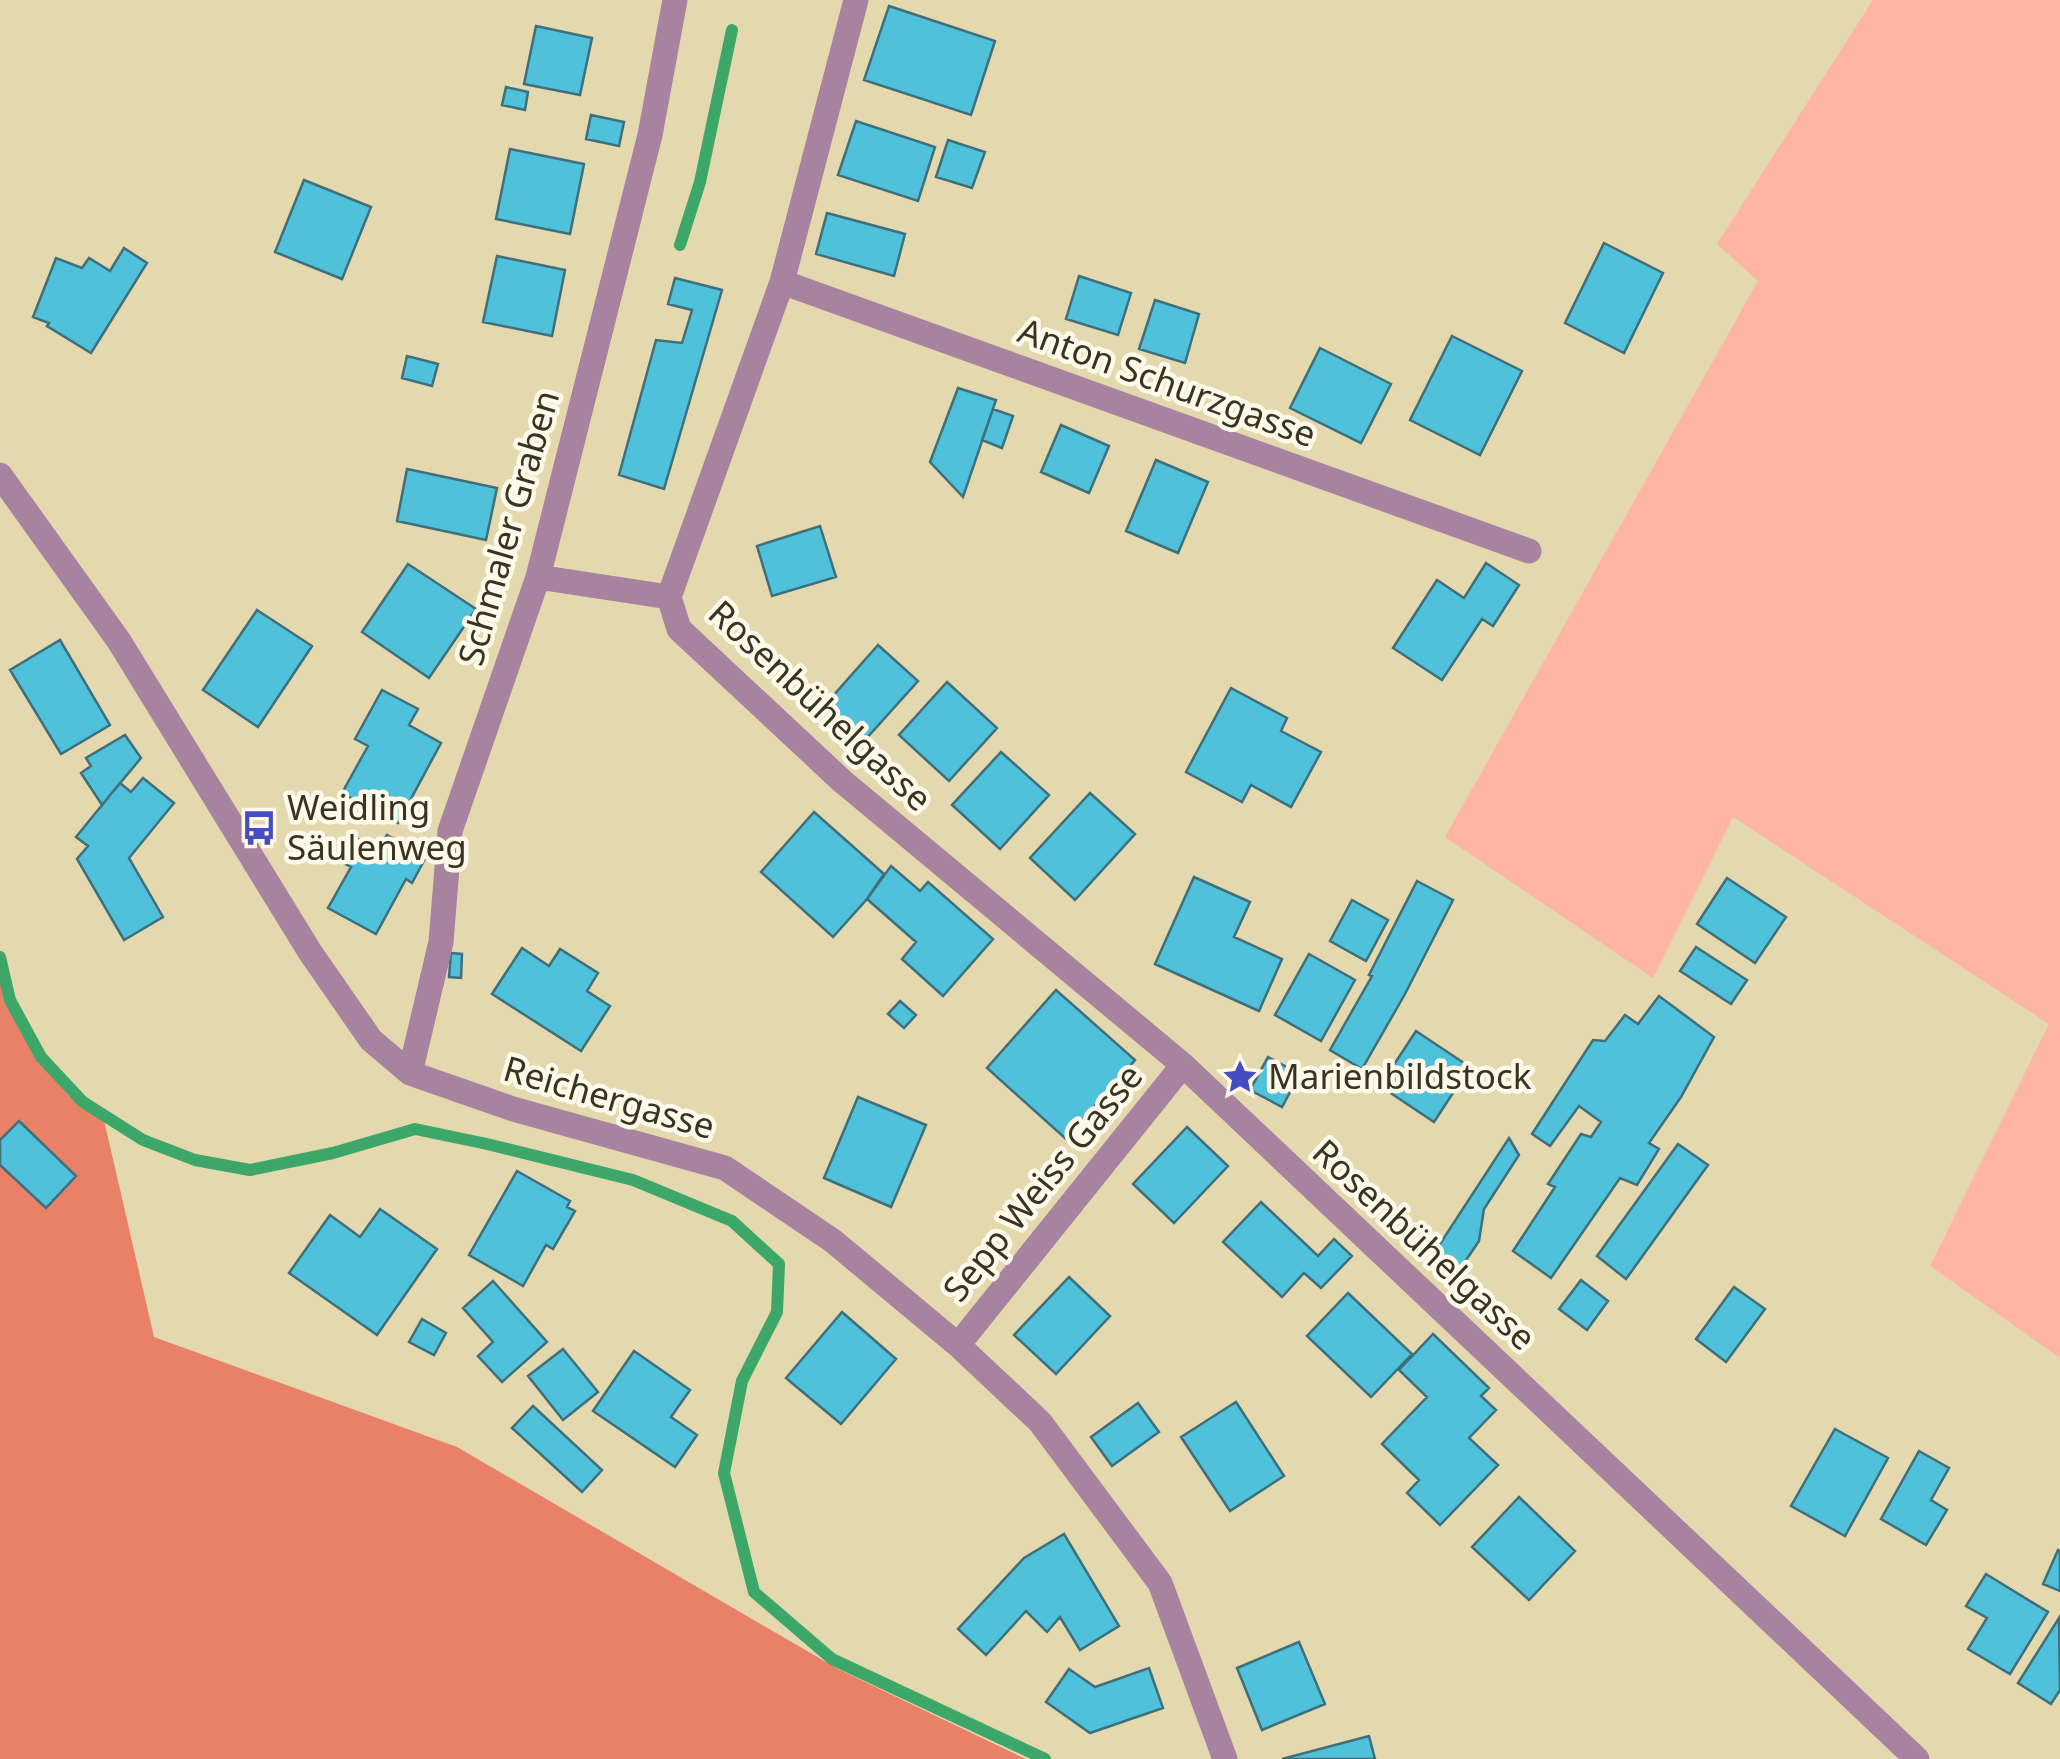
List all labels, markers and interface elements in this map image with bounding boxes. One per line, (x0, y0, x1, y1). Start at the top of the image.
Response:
street label: Anton Schurzgasse (1012, 306, 1323, 457)
street label: Schmaler Graben (446, 385, 569, 671)
street label: Rosenbühelgasse (699, 589, 943, 821)
place label: Weidling Säulenweg (287, 783, 467, 870)
bus stop icon: Weidling Säulenweg (240, 809, 278, 847)
street label: Reichergasse (499, 1044, 720, 1149)
place label: Marienbildstock (1268, 1052, 1532, 1099)
street label: Sepp Weiss Gasse (931, 1054, 1152, 1311)
place icon: Marienbildstock (1221, 1058, 1259, 1096)
street label: Rosenbühelgasse (1303, 1128, 1547, 1360)

